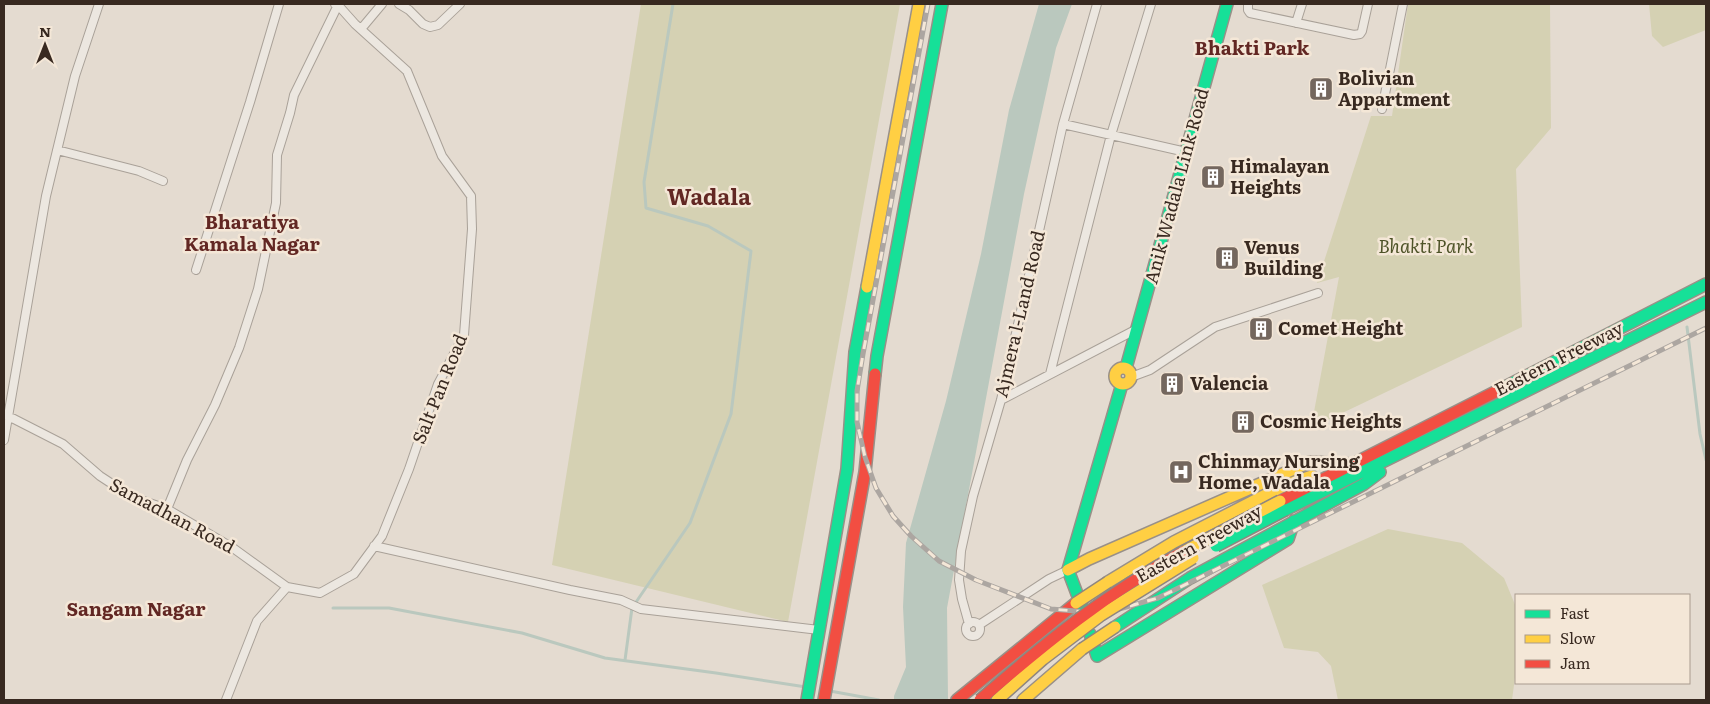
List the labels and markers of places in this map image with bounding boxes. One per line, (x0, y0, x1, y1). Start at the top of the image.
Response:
place label: Bolivian Appartment (1338, 64, 1450, 112)
building icon: Bolivian Appartment (1308, 76, 1334, 102)
place label: Himalayan Heights (1230, 152, 1330, 200)
building icon: Himalayan Heights (1200, 164, 1226, 190)
place label: Venus Building (1244, 233, 1324, 281)
building icon: Venus Building (1214, 245, 1240, 271)
place label: Comet Height (1278, 314, 1403, 341)
building icon: Comet Height (1248, 316, 1274, 342)
place label: Valencia (1190, 369, 1269, 396)
building icon: Valencia (1159, 371, 1185, 397)
place label: Cosmic Heights (1260, 407, 1402, 434)
building icon: Cosmic Heights (1230, 409, 1256, 435)
place label: Chinmay Nursing Home, Wadala (1198, 447, 1361, 495)
hospital icon: Chinmay Nursing Home, Wadala (1168, 459, 1194, 485)

